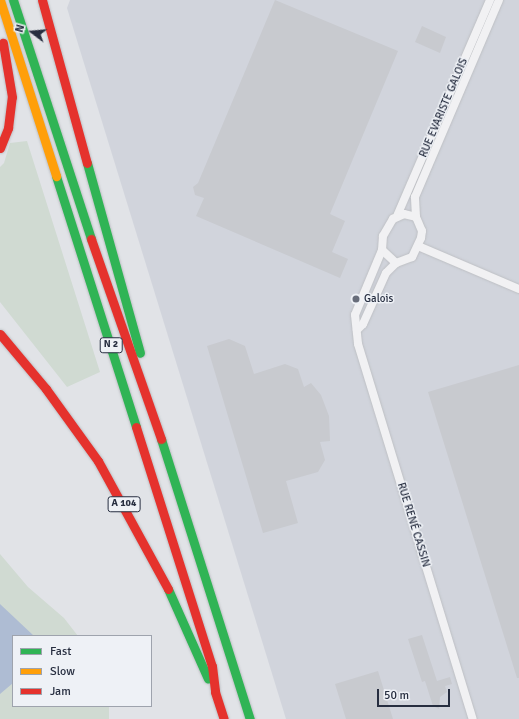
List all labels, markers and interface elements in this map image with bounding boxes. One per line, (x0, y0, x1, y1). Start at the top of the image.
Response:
north arrow (12, 12, 52, 52)
text: N (13, 23, 27, 34)
street label: RUE EVARISTE GALOIS (417, 56, 471, 160)
place label: Galois (364, 292, 393, 306)
marker: Galois (351, 294, 361, 304)
road number: N 2 (99, 337, 123, 353)
street label: RUE RENÉ CASSIN (394, 481, 432, 569)
road number: A 104 (107, 496, 141, 512)
legend (12, 635, 152, 707)
text: Fast (50, 644, 71, 659)
text: Slow (50, 664, 75, 679)
scale bar (379, 681, 452, 707)
text: Jam (50, 684, 71, 699)
text: 50 m (384, 688, 409, 703)

